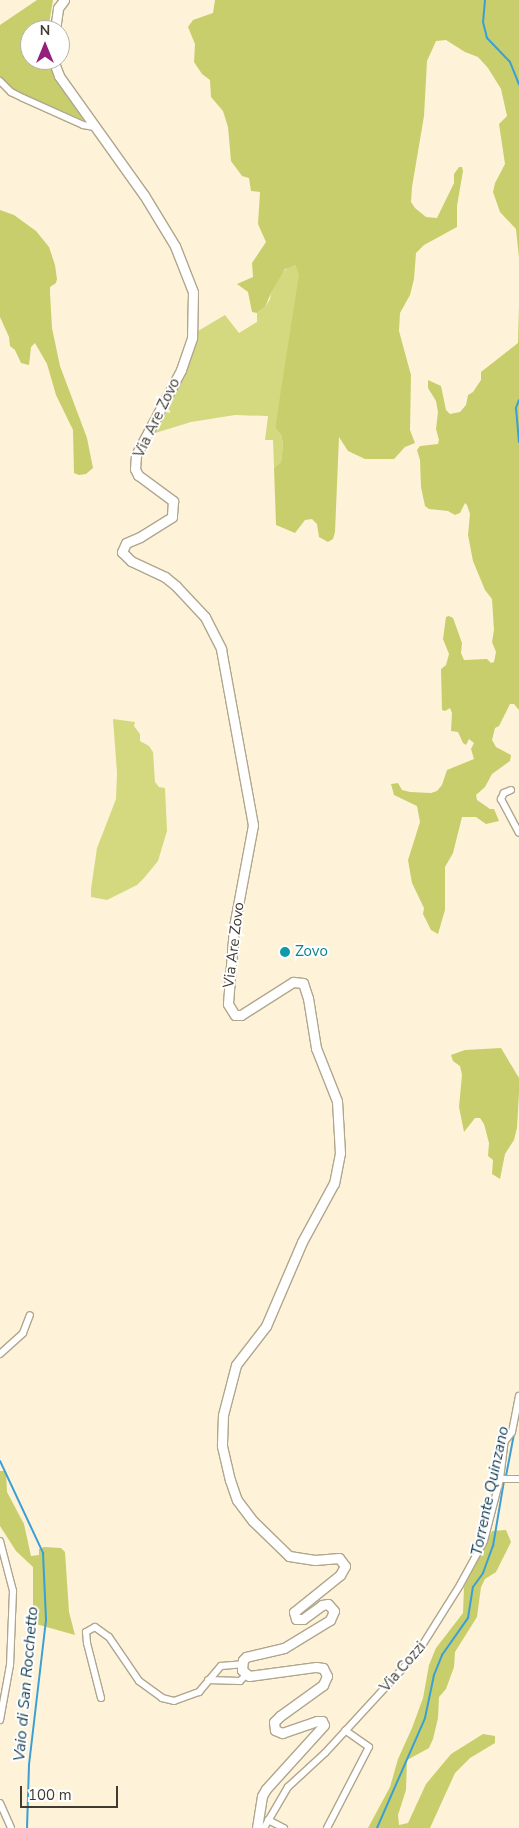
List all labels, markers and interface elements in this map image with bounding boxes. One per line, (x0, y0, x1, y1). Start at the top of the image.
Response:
north arrow (20, 20, 70, 70)
text: N (40, 21, 50, 40)
street label: Via Are Zovo (130, 375, 184, 461)
street label: Via Are Zovo (220, 901, 248, 989)
place label: Zovo (295, 943, 328, 961)
marker: Zovo (279, 946, 291, 958)
water label: Torrente Quinzano (467, 1424, 513, 1558)
water label: Vaio di San Rocchetto (10, 1606, 42, 1762)
street label: Via Cozzi (376, 1638, 430, 1696)
scale bar (22, 1776, 120, 1808)
text: 100 m (28, 1785, 72, 1805)

